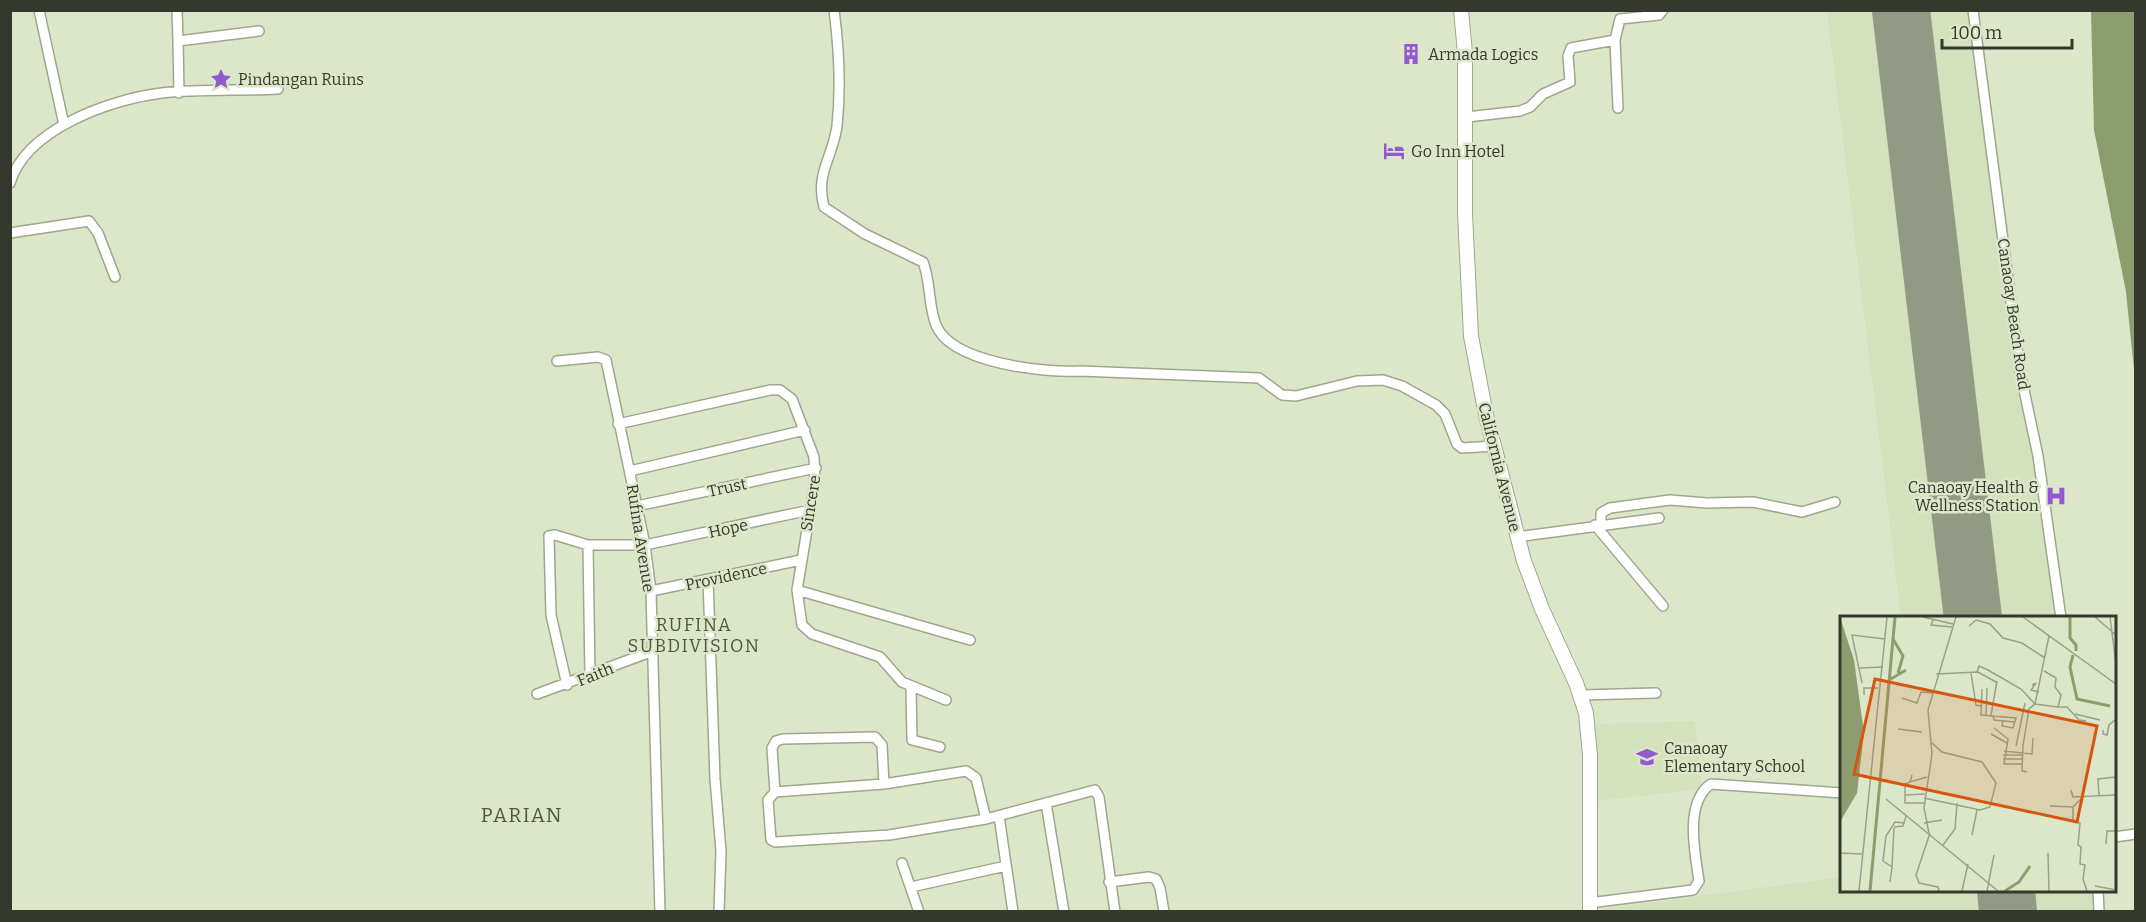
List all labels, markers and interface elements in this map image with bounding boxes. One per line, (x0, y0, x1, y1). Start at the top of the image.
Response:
scale bar (1942, 12, 2072, 50)
text: 100 m (1951, 22, 2002, 44)
building icon: Armada Logics (1399, 42, 1423, 66)
place label: Armada Logics (1428, 45, 1538, 64)
place icon: Pindangan Ruins (209, 67, 233, 91)
place label: Pindangan Ruins (238, 70, 364, 89)
hotel icon: Go Inn Hotel (1382, 139, 1406, 163)
place label: Go Inn Hotel (1411, 142, 1505, 161)
street label: Canaoay Beach Road (1993, 237, 2034, 392)
street label: California Avenue (1474, 401, 1525, 534)
street label: Trust (706, 474, 749, 501)
street label: Sincere (797, 474, 824, 532)
place label: Canaoay Health & Wellness Station (1908, 478, 2039, 515)
street label: Rufina Avenue (623, 483, 658, 593)
hospital icon: Canaoay Health & Wellness Station (2044, 484, 2068, 508)
street label: Hope (707, 515, 750, 542)
street label: Providence (683, 559, 769, 594)
district label: RUFINA SUBDIVISION (627, 614, 761, 657)
inset map (1840, 616, 2116, 892)
street label: Faith (574, 659, 616, 690)
place label: Canaoay Elementary School (1664, 739, 1805, 776)
school or university icon: Canaoay Elementary School (1635, 745, 1659, 769)
district label: PARIAN (481, 803, 563, 827)

